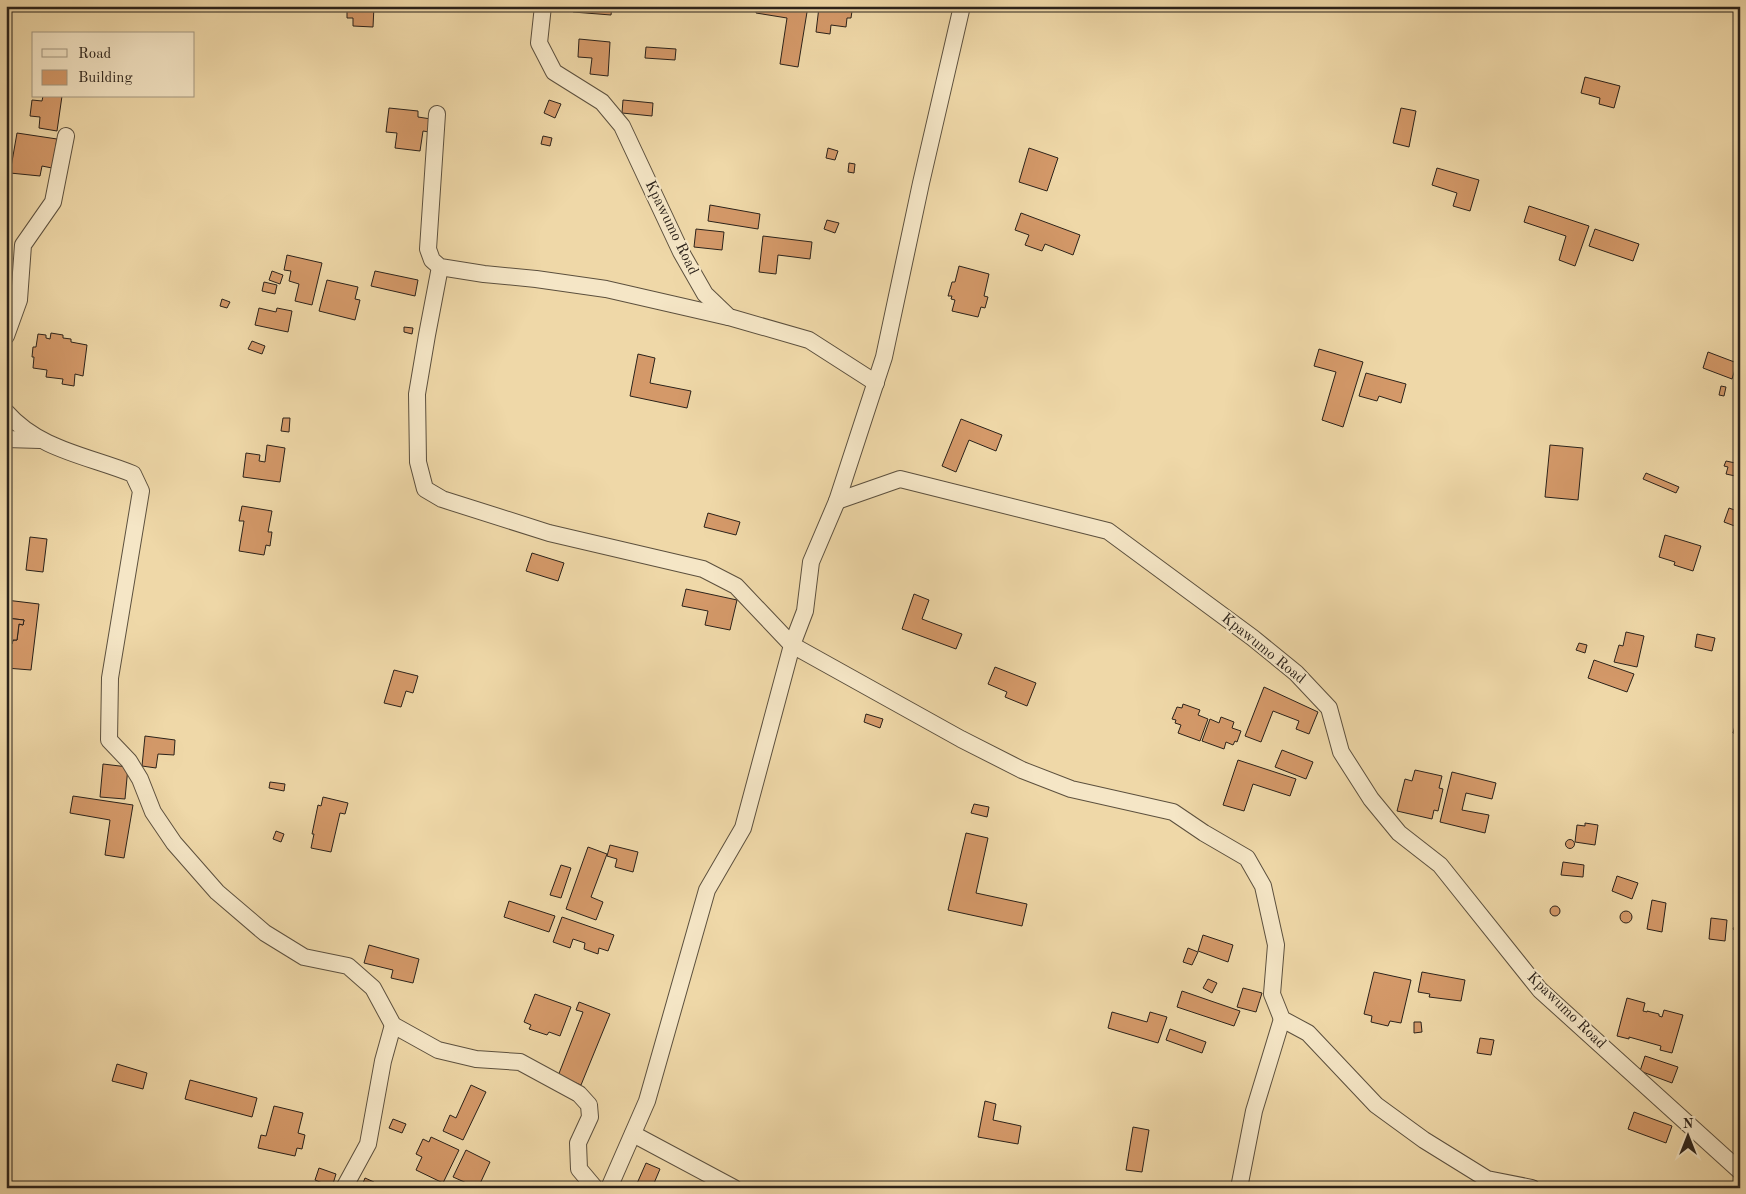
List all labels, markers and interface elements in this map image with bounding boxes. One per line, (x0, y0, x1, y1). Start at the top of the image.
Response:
legend (32, 32, 195, 98)
text: Road (78, 47, 112, 62)
text: Building (78, 71, 133, 86)
street label: Kpawumo Road (642, 179, 700, 278)
street label: Kpawumo Road (1218, 611, 1308, 687)
street label: Kpawumo Road (1524, 970, 1608, 1052)
north arrow (1664, 1112, 1714, 1162)
text: N (1683, 1117, 1694, 1131)

